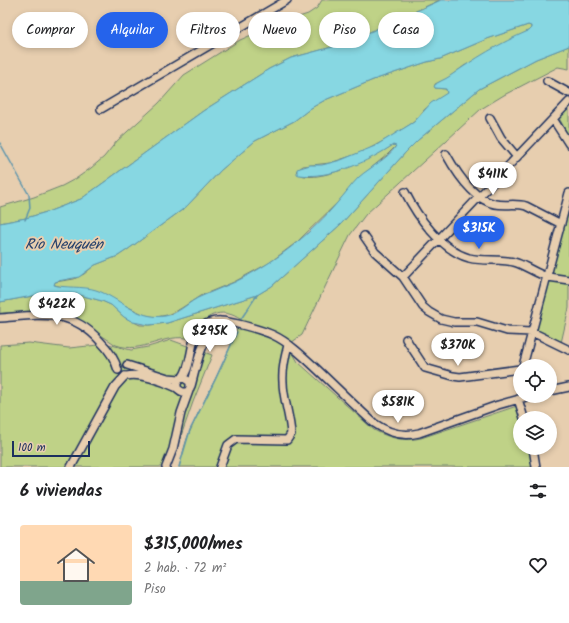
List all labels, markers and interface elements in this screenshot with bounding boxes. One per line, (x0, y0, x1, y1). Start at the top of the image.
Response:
chip: Comprar (12, 12, 88, 48)
chip: Alquilar (96, 12, 168, 48)
chip: Filtros (176, 12, 240, 48)
chip: Nuevo (248, 12, 311, 48)
chip: Piso (319, 12, 370, 48)
chip: Casa (378, 12, 434, 48)
pin: $411K (465, 162, 521, 196)
text: $411K (478, 164, 508, 185)
pin: $315K (451, 216, 507, 250)
text: $315K (462, 218, 496, 239)
water label: Río Neuquén (25, 233, 104, 257)
pin: $422K (29, 292, 85, 326)
text: $422K (38, 294, 76, 315)
pin: $295K (182, 319, 238, 353)
text: $295K (192, 321, 228, 342)
pin: $370K (430, 333, 486, 367)
text: $370K (440, 335, 476, 356)
map controls (513, 359, 557, 455)
button: locate (513, 359, 557, 403)
pin: $581K (370, 390, 426, 424)
text: $581K (381, 392, 415, 413)
button: layers (513, 411, 557, 455)
scale bar (12, 439, 90, 458)
text: 100 m (18, 439, 46, 457)
text: 6 viviendas (20, 478, 102, 505)
icon: filters (527, 480, 549, 502)
text: $315,000/mes (144, 531, 243, 558)
icon: home (52, 541, 100, 589)
icon: heart (527, 554, 549, 576)
text: 2 hab. · 72 m² (144, 558, 226, 579)
text: Piso (144, 579, 166, 600)

